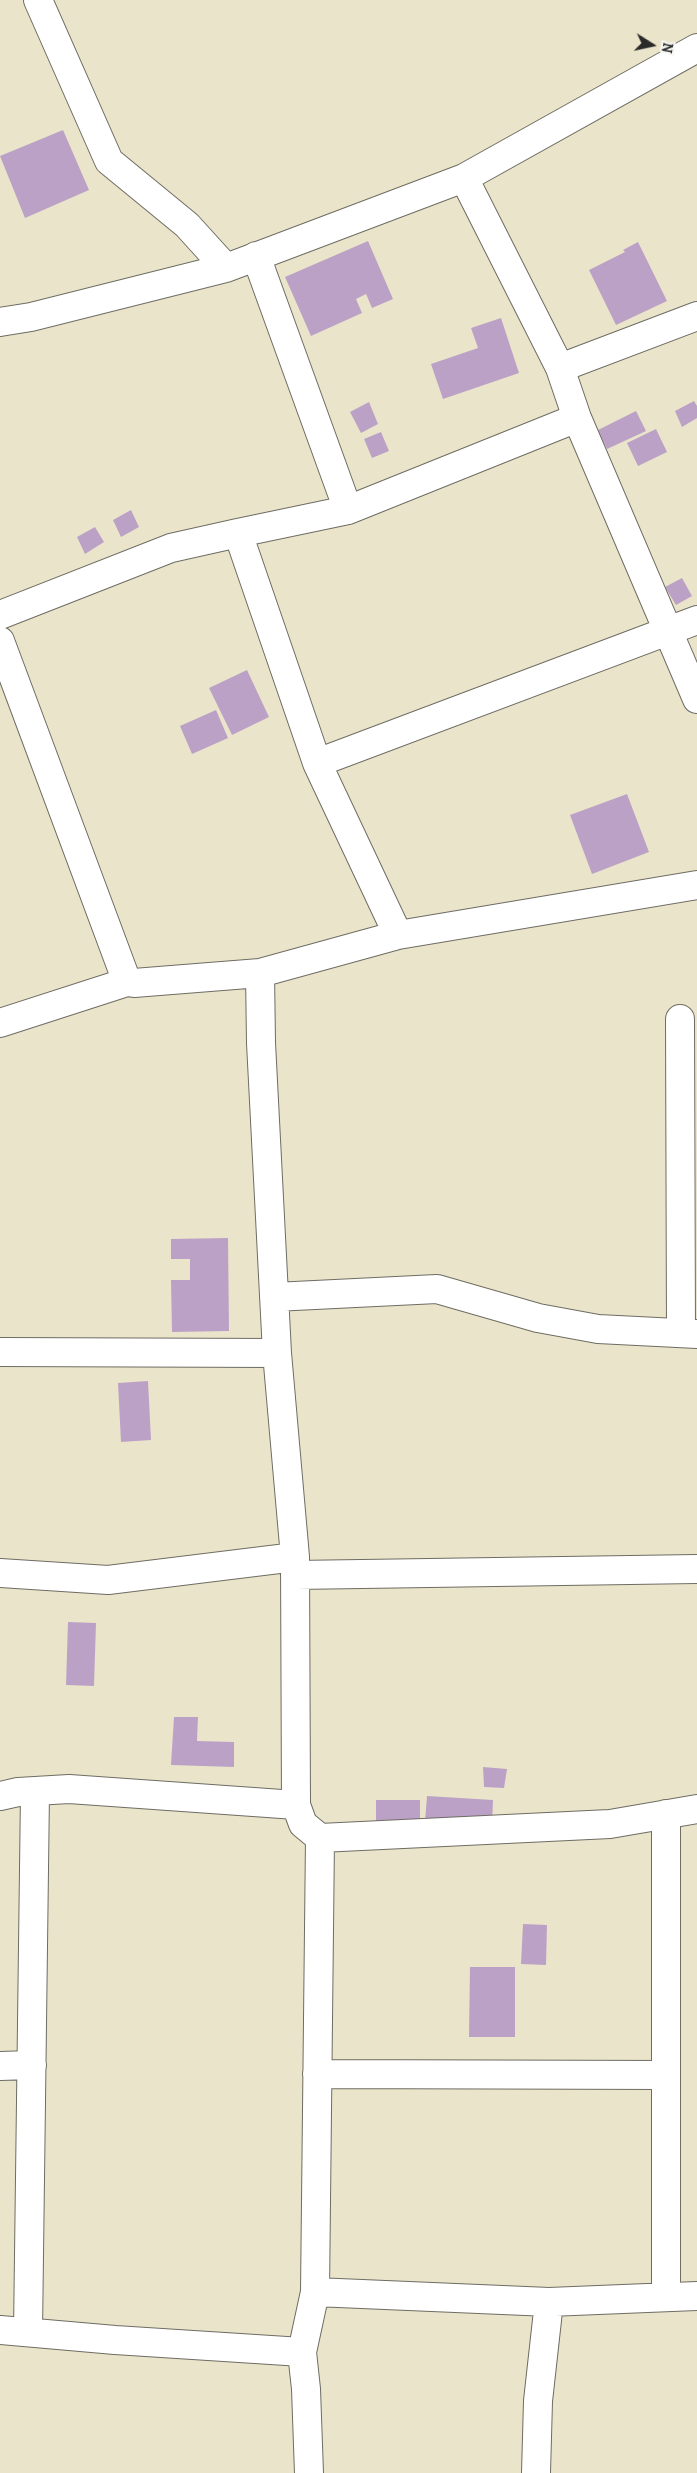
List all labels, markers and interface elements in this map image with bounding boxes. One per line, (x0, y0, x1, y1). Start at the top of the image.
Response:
north arrow (627, 20, 677, 70)
text: N (657, 41, 678, 54)

